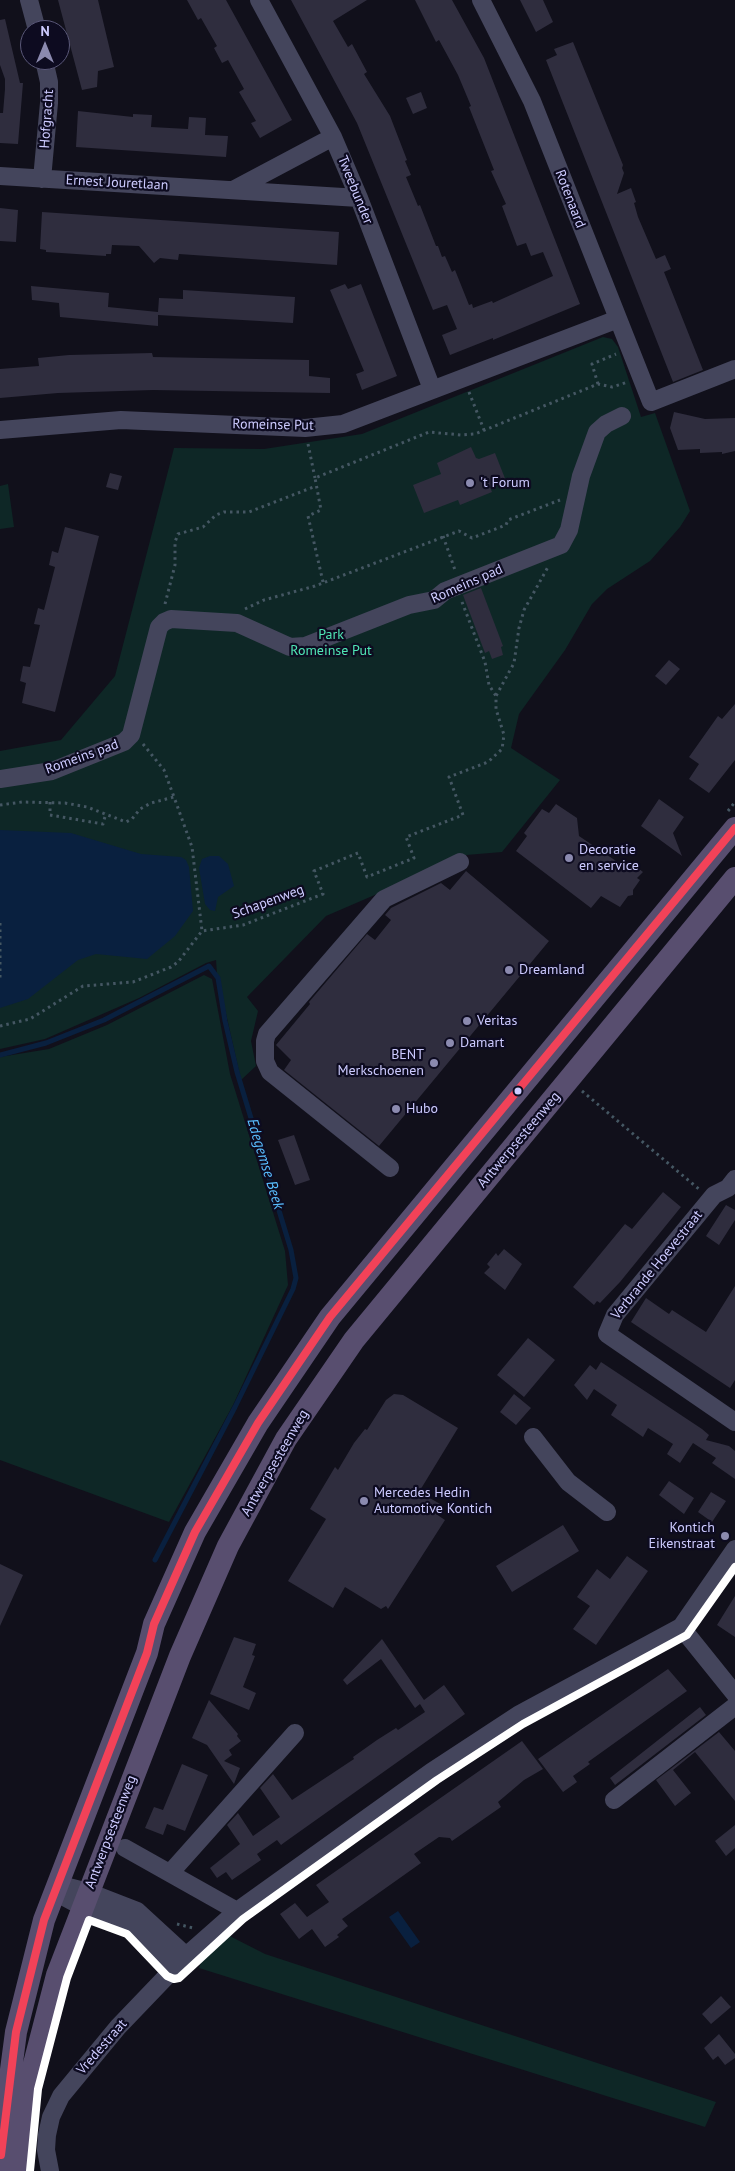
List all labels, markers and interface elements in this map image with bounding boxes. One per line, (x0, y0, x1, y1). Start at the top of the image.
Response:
north arrow (20, 20, 70, 70)
text: N (40, 22, 50, 40)
street label: Hofgracht (37, 89, 57, 149)
street label: Tweebunder (334, 153, 376, 227)
street label: Rotenaard (551, 168, 589, 230)
street label: Ernest Jouretlaan (65, 172, 169, 194)
street label: Romeinse Put (232, 416, 314, 434)
place label: 't Forum (480, 475, 530, 491)
marker: 't Forum (464, 477, 476, 489)
street label: Romeins pad (429, 561, 505, 607)
park label: Park Romeinse Put (290, 627, 372, 660)
street label: Romeins pad (43, 736, 121, 778)
place label: Decoratie en service (579, 842, 639, 874)
marker: Decoratie en service (563, 852, 575, 864)
street label: Schapenweg (230, 881, 306, 923)
place label: Dreamland (519, 962, 585, 978)
marker: Dreamland (503, 964, 515, 976)
place label: Veritas (477, 1013, 517, 1029)
marker: Veritas (461, 1015, 473, 1027)
place label: Damart (460, 1035, 504, 1051)
marker: Damart (444, 1037, 456, 1049)
place label: BENT Merkschoenen (337, 1047, 424, 1080)
marker: BENT Merkschoenen (428, 1057, 440, 1069)
unlabelled marker (513, 1086, 523, 1096)
street label: Antwerpsesteenweg (474, 1089, 564, 1191)
place label: Hubo (406, 1101, 438, 1117)
marker: Hubo (390, 1103, 402, 1115)
water label: Edegemse Beek (243, 1116, 287, 1212)
street label: Verbrande Hoevestraat (608, 1207, 706, 1323)
street label: Antwerpsesteenweg (238, 1407, 312, 1519)
place label: Mercedes Hedin Automotive Kontich (374, 1485, 492, 1518)
marker: Mercedes Hedin Automotive Kontich (358, 1495, 370, 1507)
place label: Kontich Eikenstraat (648, 1520, 715, 1552)
marker: Kontich Eikenstraat (719, 1530, 731, 1542)
street label: Antwerpsesteenweg (82, 1773, 140, 1891)
street label: Vredestraat (73, 2016, 131, 2078)

